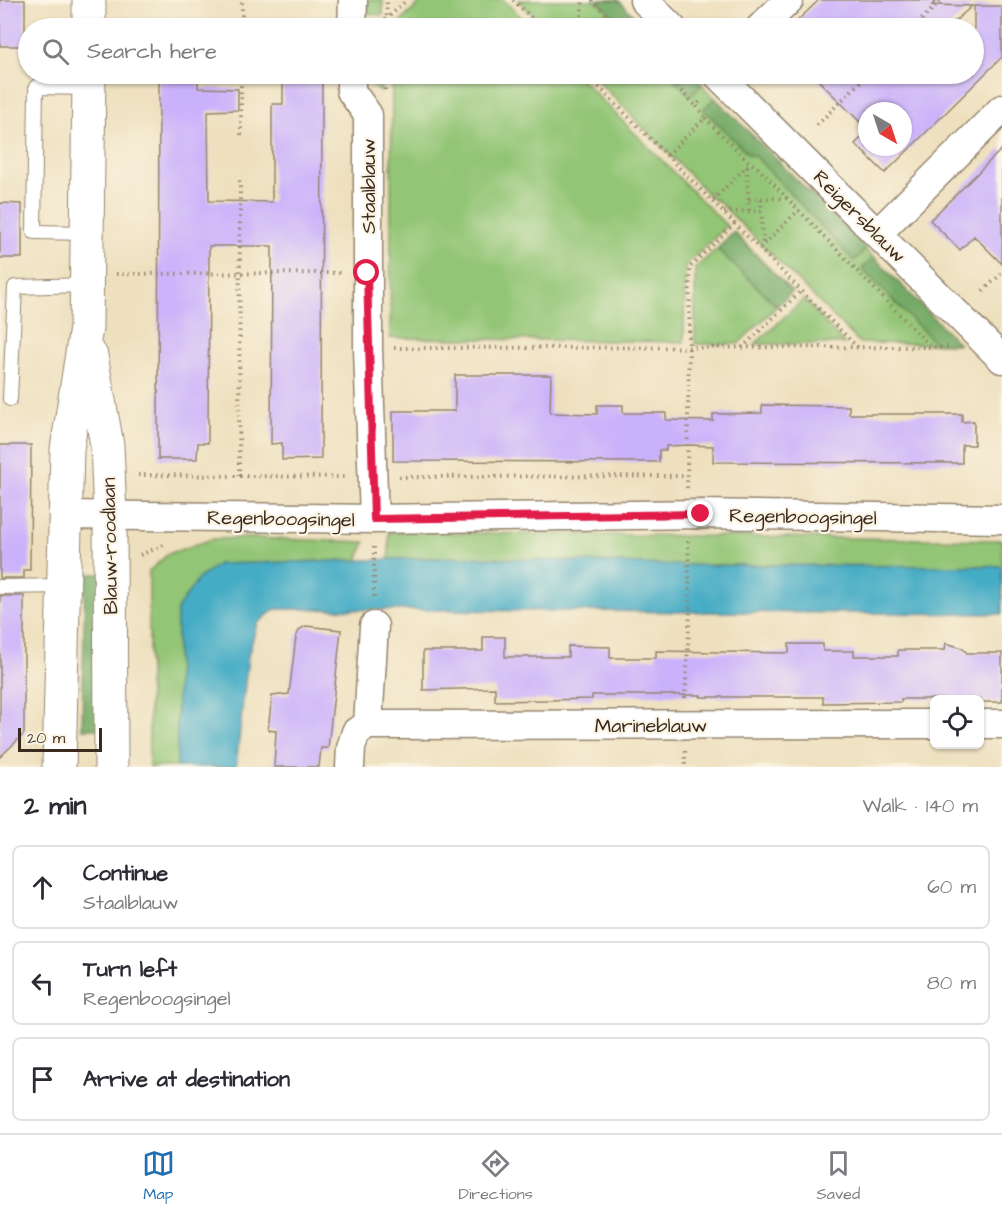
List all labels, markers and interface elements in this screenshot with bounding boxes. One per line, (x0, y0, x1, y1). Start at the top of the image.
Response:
search box (18, 18, 984, 84)
icon: search (39, 35, 72, 68)
text: Search here (87, 36, 217, 67)
north arrow (858, 102, 912, 156)
street label: Staalblauw (355, 138, 383, 234)
street label: Reigersblauw (806, 164, 912, 270)
route start (353, 259, 379, 285)
street label: Blauw-roodlaan (95, 477, 125, 615)
route end (687, 500, 713, 526)
street label: Regenboogsingel (729, 502, 877, 533)
street label: Regenboogsingel (207, 504, 355, 535)
map controls (930, 695, 984, 749)
button: locate (930, 695, 984, 749)
street label: Marineblauw (595, 712, 707, 740)
scale bar (18, 725, 102, 752)
text: 20 m (27, 727, 65, 749)
text: 2 min (24, 788, 86, 824)
text: Walk · 140 m (862, 792, 978, 820)
text: Continue (83, 858, 168, 889)
icon: ahead (26, 871, 59, 904)
text: 60 m (927, 873, 976, 901)
text: Staalblauw (83, 889, 178, 917)
text: Turn left (83, 954, 177, 985)
icon: left (26, 967, 59, 1000)
text: 80 m (927, 969, 976, 997)
text: Regenboogsingel (83, 985, 231, 1013)
icon: arrive (26, 1063, 59, 1096)
text: Arrive at destination (83, 1064, 290, 1095)
tab: Map (142, 1147, 175, 1205)
tab: Directions (459, 1147, 533, 1205)
tab: Saved (817, 1147, 860, 1205)

